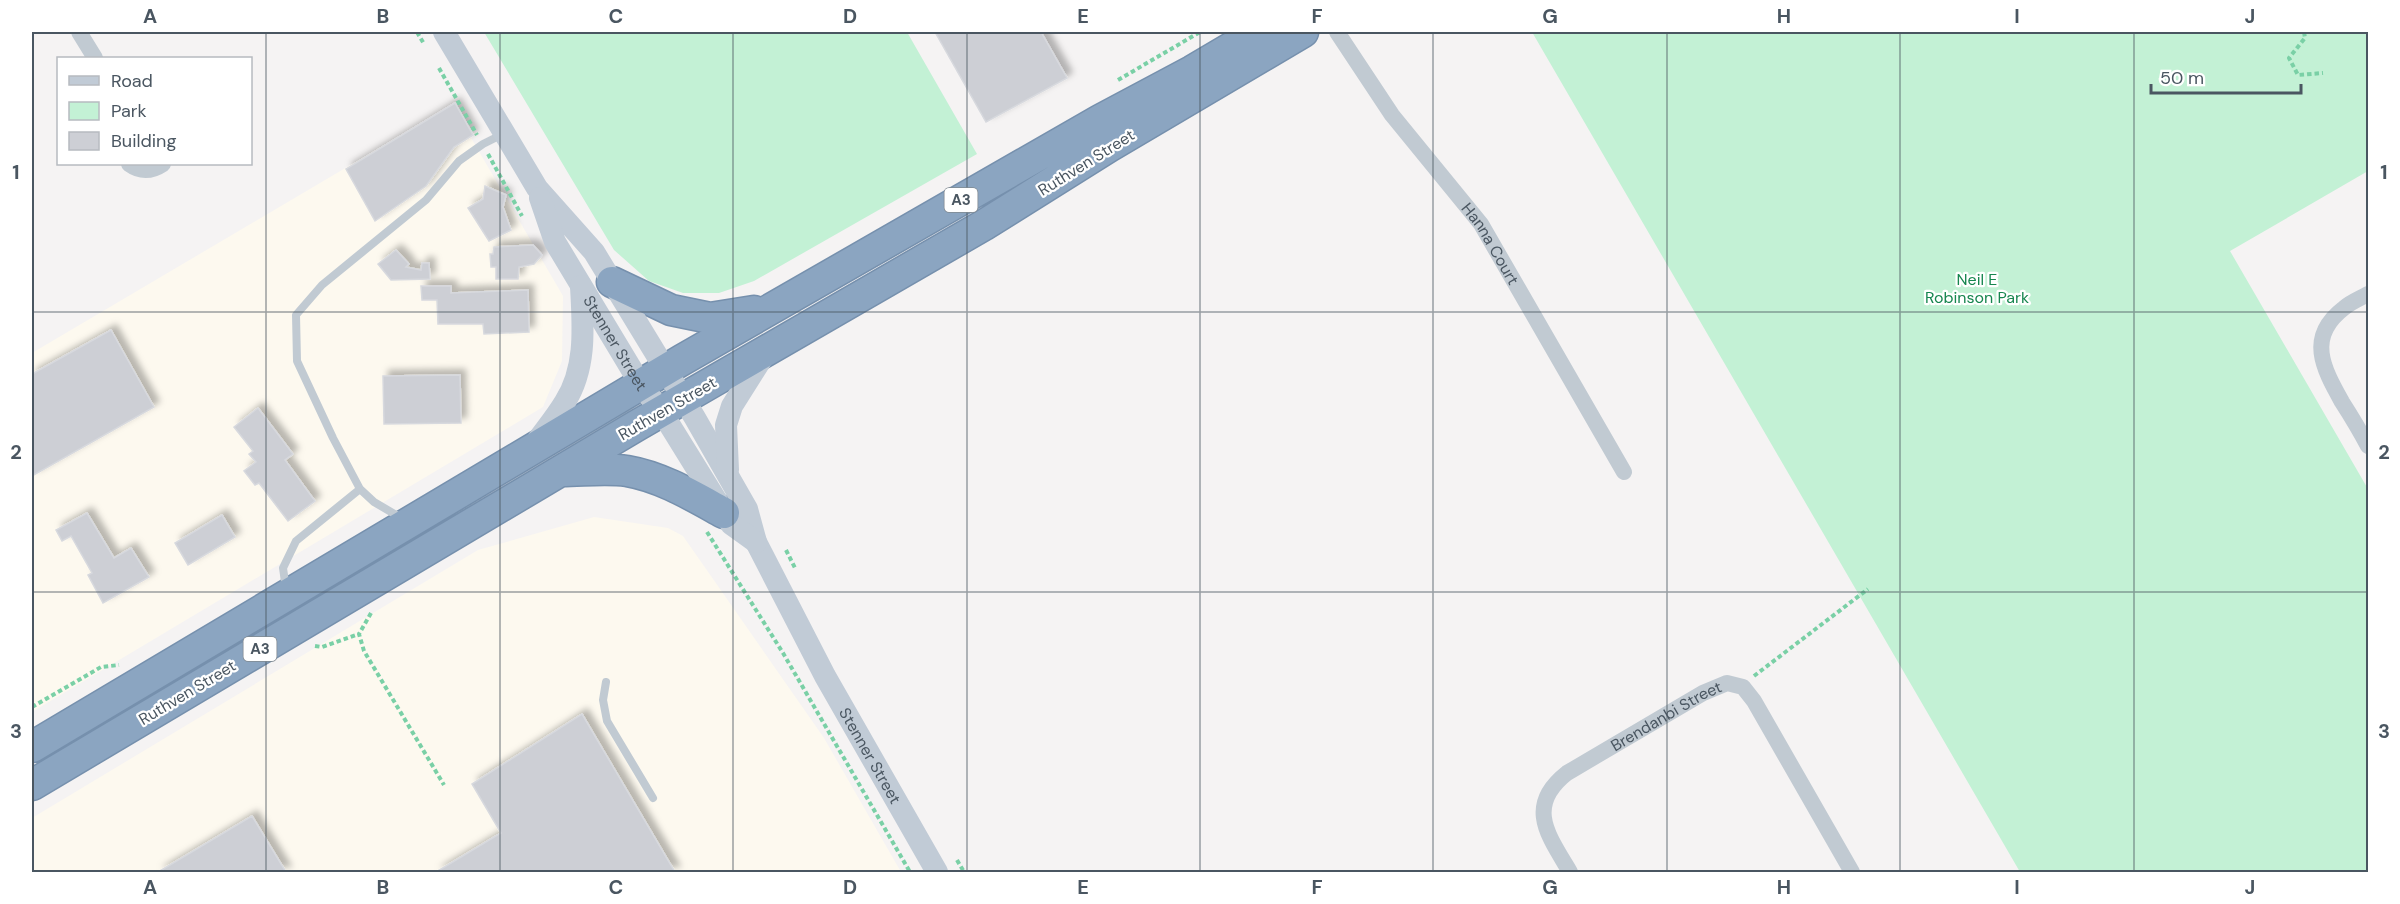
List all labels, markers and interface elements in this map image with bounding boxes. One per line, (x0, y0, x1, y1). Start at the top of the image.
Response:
text: A (143, 3, 157, 29)
text: B (377, 3, 389, 29)
text: C (609, 3, 623, 29)
text: D (843, 3, 857, 29)
text: E (1077, 3, 1089, 29)
text: F (1311, 3, 1323, 29)
text: G (1542, 3, 1558, 29)
text: H (1777, 3, 1791, 29)
text: I (2014, 3, 2020, 29)
text: J (2245, 3, 2255, 29)
legend (57, 57, 252, 165)
scale bar (2151, 57, 2301, 95)
text: 50 m (2160, 66, 2204, 90)
text: Road (111, 69, 153, 93)
text: Park (111, 99, 147, 123)
street label: Ruthven Street (1034, 124, 1138, 200)
text: Building (111, 129, 176, 153)
text: 1 (12, 159, 20, 185)
text: 1 (2380, 159, 2388, 185)
road number: A3 (944, 188, 978, 212)
street label: Hanna Court (1457, 198, 1524, 289)
park label: Neil E Robinson Park (1925, 269, 2029, 308)
street label: Stenner Street (578, 291, 652, 395)
street label: Ruthven Street (614, 372, 720, 445)
text: 2 (10, 439, 22, 465)
text: 2 (2378, 439, 2390, 465)
road number: A3 (244, 637, 276, 661)
street label: Ruthven Street (135, 655, 240, 730)
street label: Brendanbi Street (1607, 676, 1725, 756)
street label: Stenner Street (834, 704, 906, 808)
text: 3 (10, 718, 22, 744)
text: 3 (2378, 718, 2390, 744)
text: A (143, 874, 157, 900)
text: B (377, 874, 389, 900)
text: C (609, 874, 623, 900)
text: D (843, 874, 857, 900)
text: E (1077, 874, 1089, 900)
text: F (1311, 874, 1323, 900)
text: G (1542, 874, 1558, 900)
text: H (1777, 874, 1791, 900)
text: I (2014, 874, 2020, 900)
text: J (2245, 874, 2255, 900)

